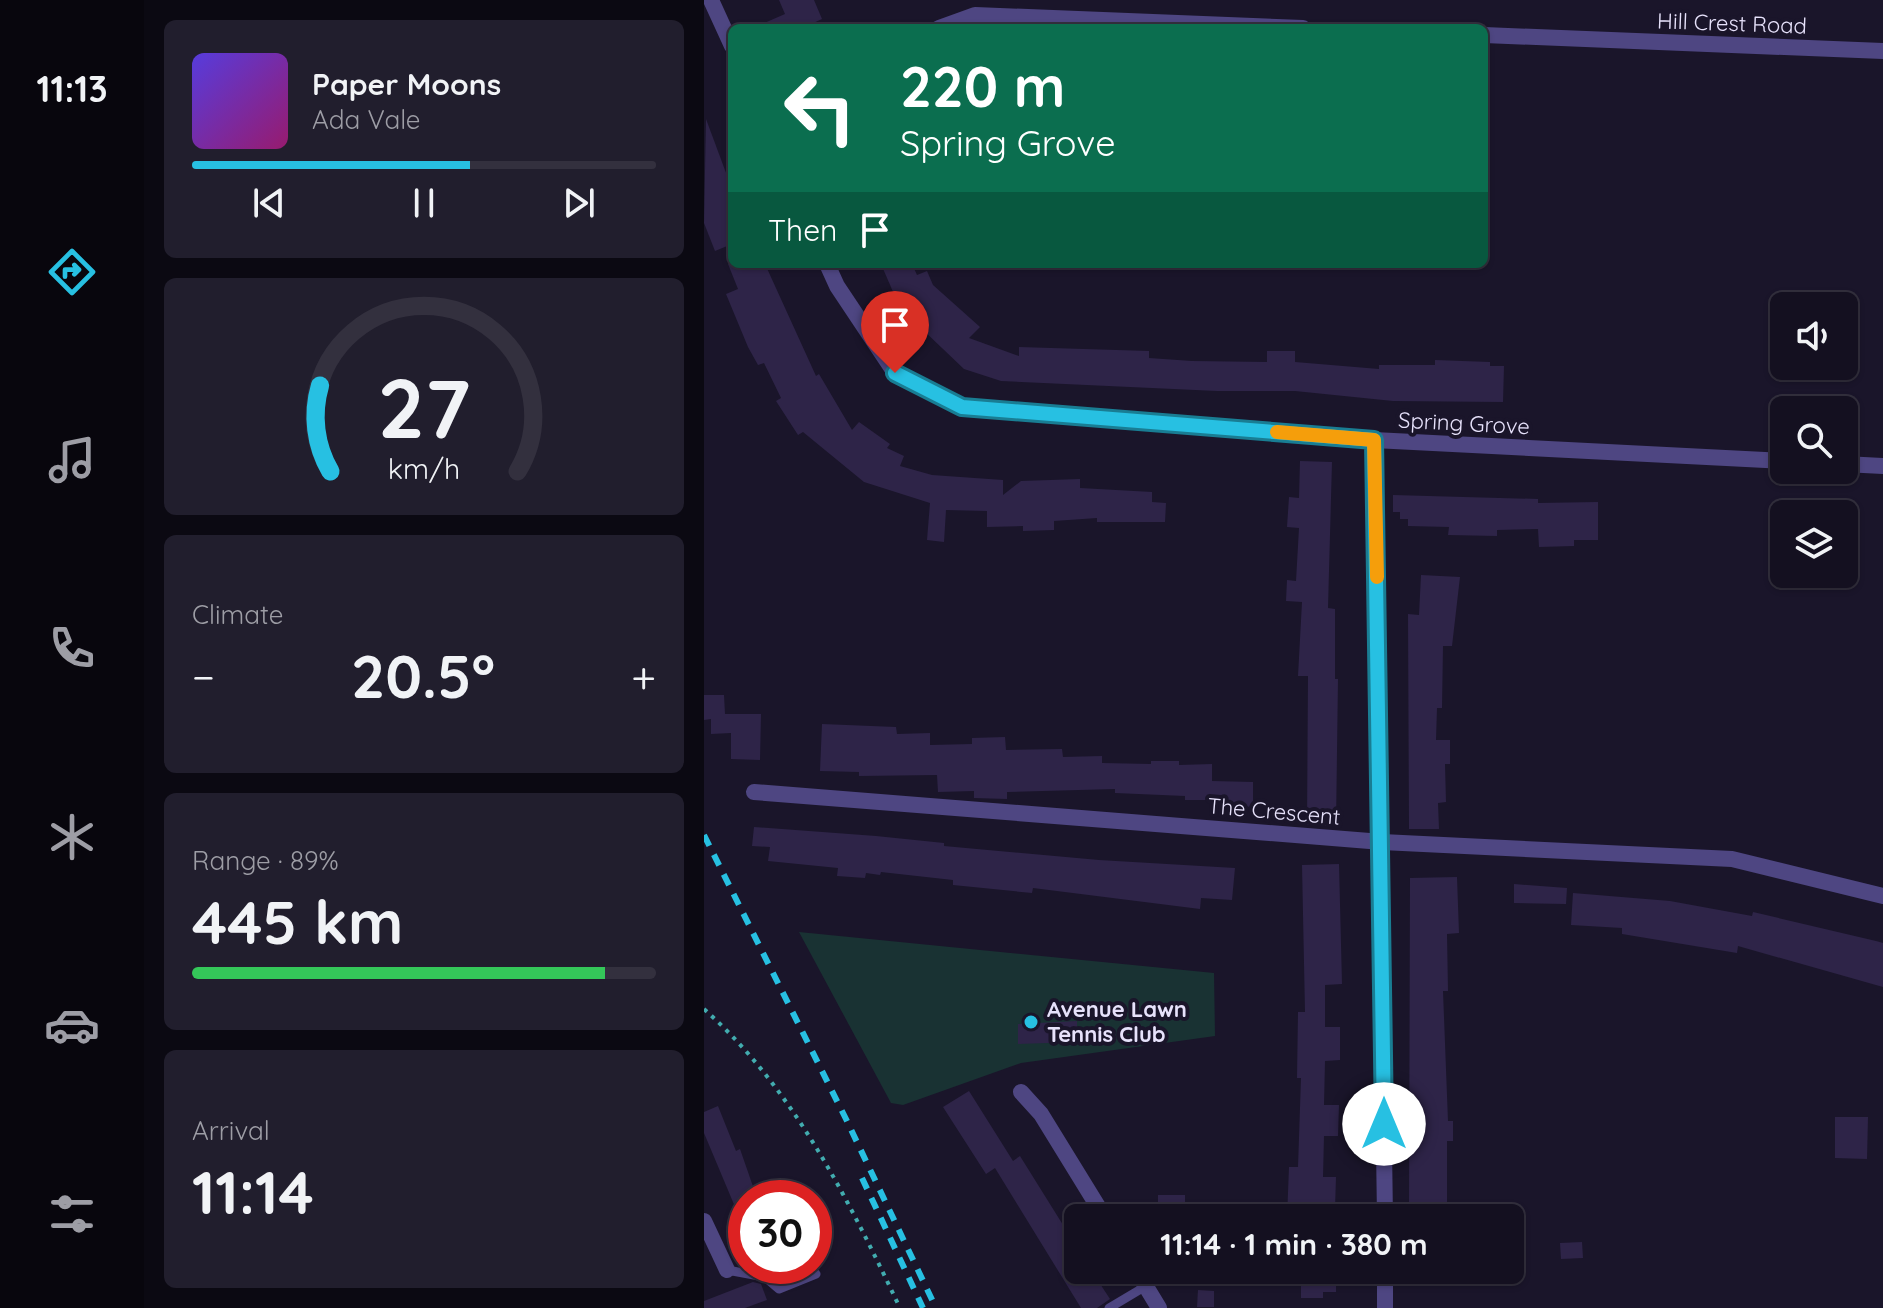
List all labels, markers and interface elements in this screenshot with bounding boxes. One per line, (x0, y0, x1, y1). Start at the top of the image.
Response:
street label: Hill Crest Road (1657, 6, 1807, 40)
text: 220 m (900, 51, 1065, 121)
icon: left (768, 56, 872, 160)
text: Paper Moons (312, 65, 501, 103)
text: 11:13 (36, 66, 108, 111)
text: Ada Vale (312, 103, 421, 136)
text: Spring Grove (900, 120, 1116, 165)
icon: previous (247, 181, 291, 225)
icon: pause (402, 181, 446, 225)
icon: next (557, 181, 601, 225)
icon: arrive (853, 208, 897, 252)
text: Then (768, 211, 837, 249)
icon: directions (44, 244, 100, 300)
pin (861, 291, 929, 373)
map controls (1770, 292, 1858, 588)
button: sound (1770, 292, 1858, 380)
icon: arrive (873, 303, 917, 347)
text: 27 (377, 355, 471, 459)
button: search (1770, 396, 1858, 484)
street label: Spring Grove (1397, 406, 1531, 440)
icon: music (44, 432, 100, 488)
text: km/h (388, 451, 460, 487)
button: layers (1770, 500, 1858, 588)
text: Climate (192, 598, 283, 631)
icon: phone (44, 620, 100, 676)
text: 20.5° (351, 638, 495, 713)
text: − (192, 649, 215, 704)
text: + (631, 649, 656, 704)
street label: The Crescent (1206, 791, 1342, 831)
icon: climate (44, 809, 100, 865)
text: Range · 89% (192, 844, 339, 877)
text: 445 km (192, 884, 403, 959)
place label: Avenue Lawn Tennis Club (1047, 995, 1187, 1048)
icon: car (44, 997, 100, 1053)
marker: Avenue Lawn Tennis Club (1022, 1013, 1040, 1031)
position arrow (1342, 1082, 1426, 1166)
text: Arrival (192, 1114, 270, 1147)
text: 11:14 (192, 1154, 314, 1229)
speed limit sign: 30 (728, 1180, 832, 1284)
icon: filters (44, 1186, 100, 1242)
text: 11:14 · 1 min · 380 m (1160, 1225, 1428, 1263)

